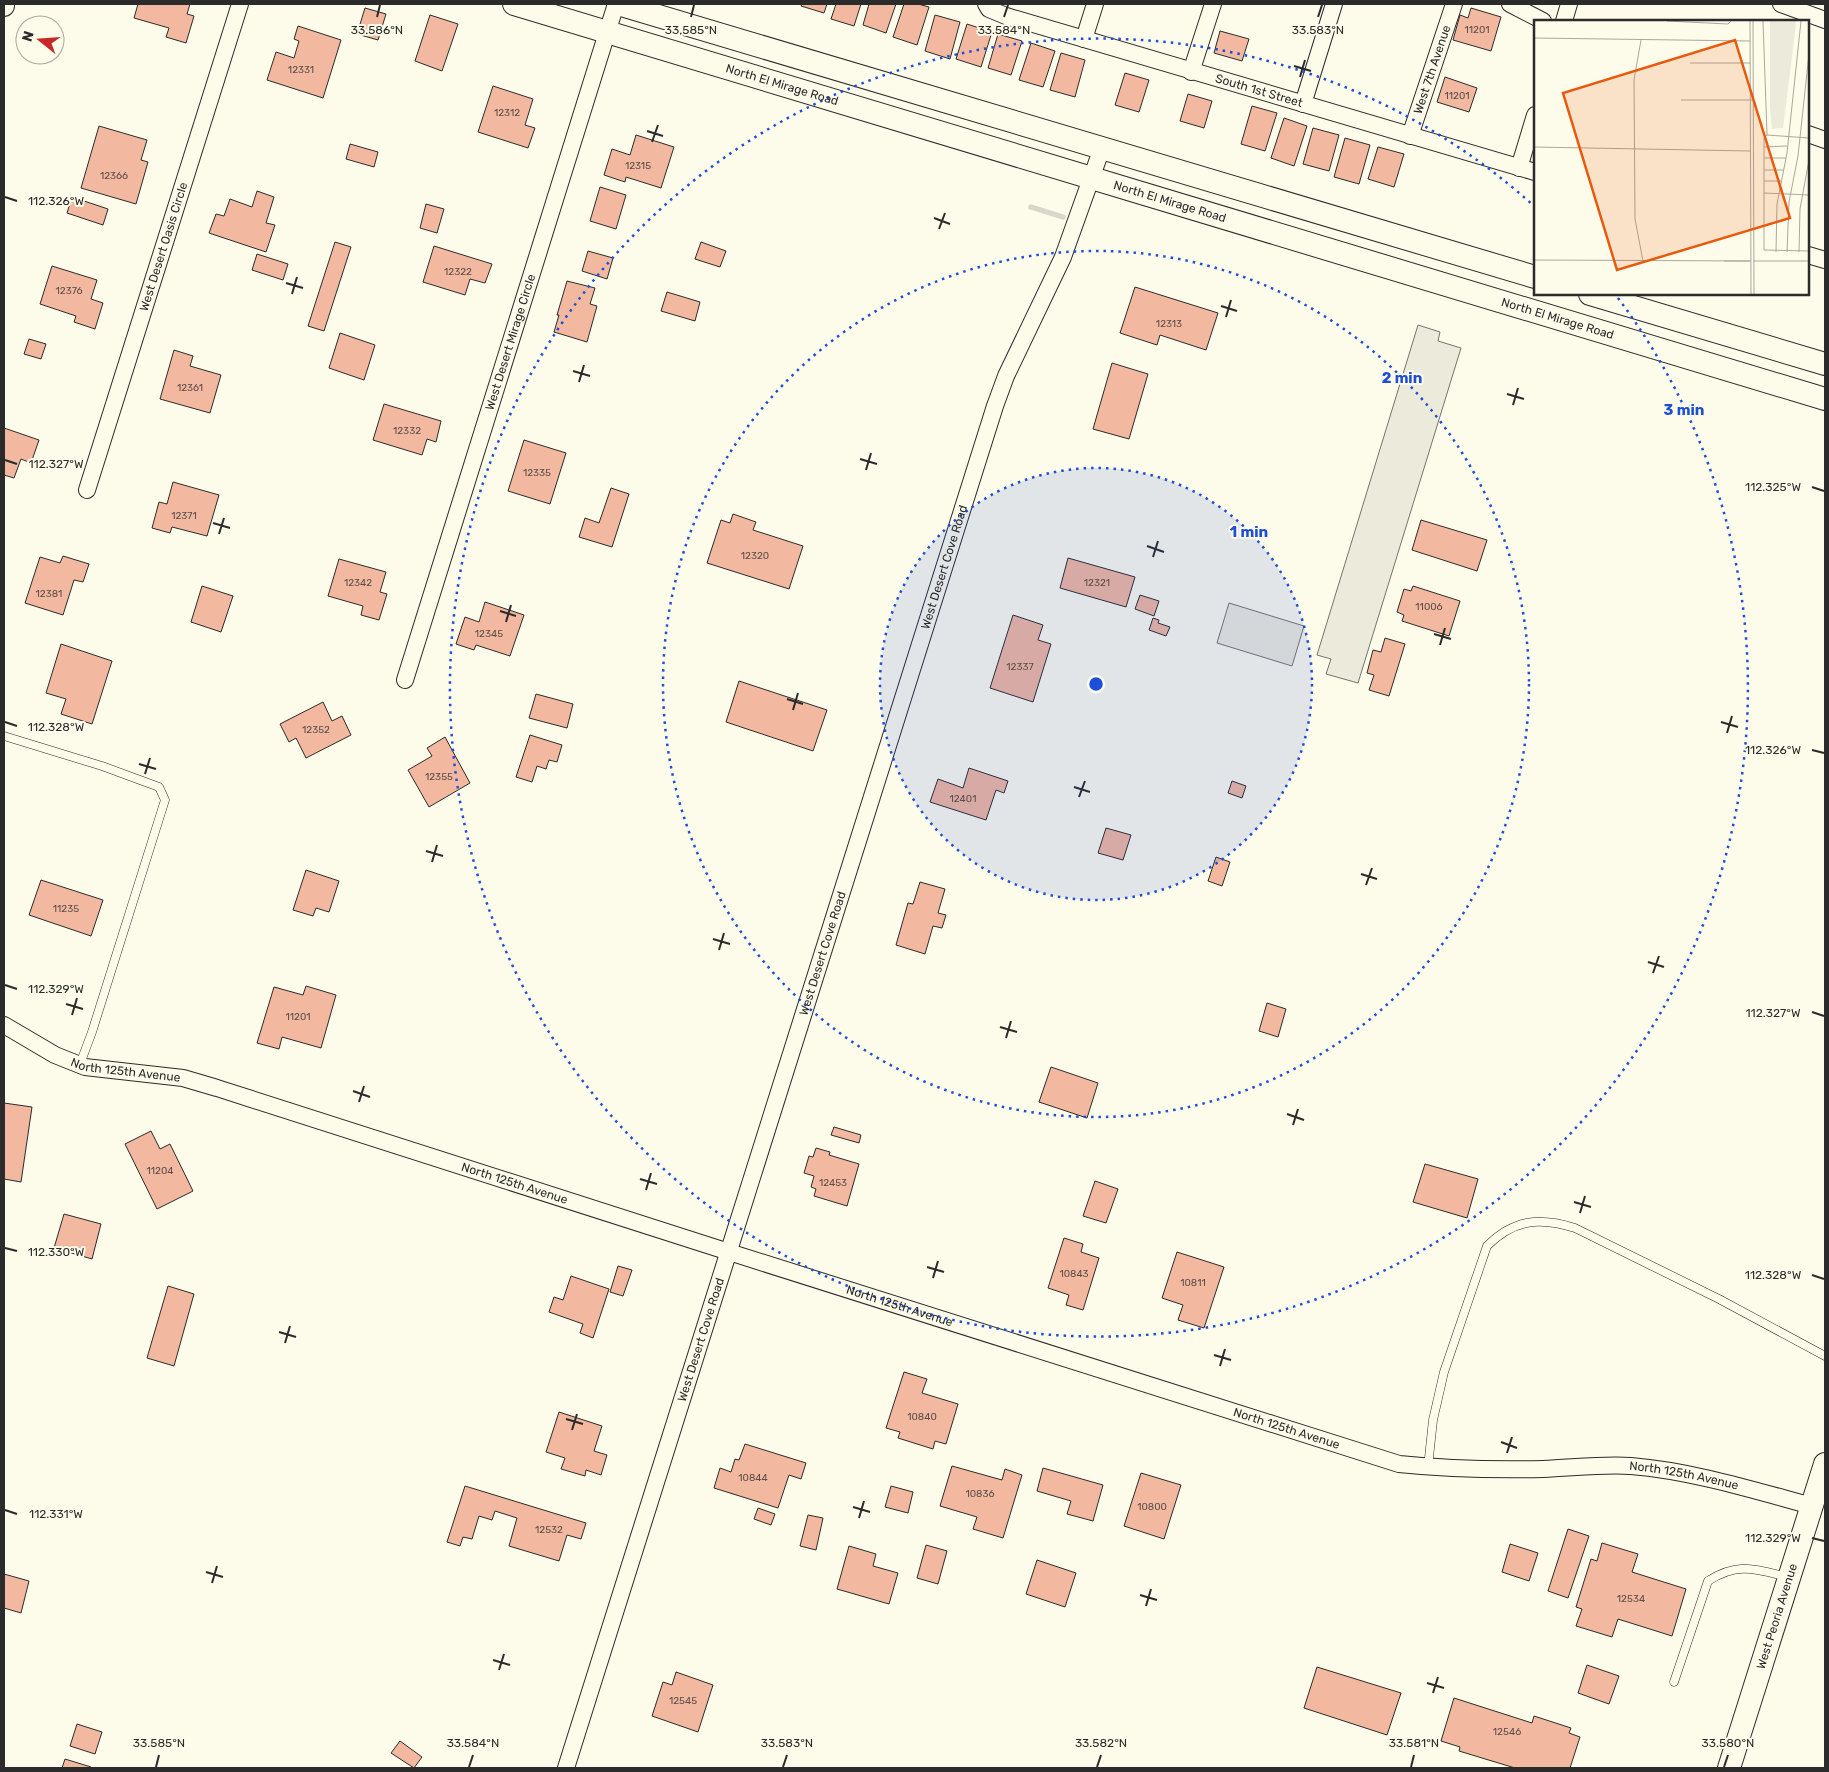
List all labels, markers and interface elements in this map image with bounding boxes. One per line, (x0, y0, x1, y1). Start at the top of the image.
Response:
north arrow (15, 15, 65, 65)
inset map (1534, 20, 1809, 295)
text: 33.586°N (351, 23, 403, 37)
text: 33.585°N (665, 23, 717, 37)
text: 33.584°N (978, 23, 1030, 37)
text: 33.583°N (1292, 23, 1344, 37)
street label: West 7th Avenue (1411, 23, 1454, 116)
house number: 11201 (1464, 24, 1490, 36)
text: N (18, 29, 38, 44)
street label: North El Mirage Road (724, 61, 840, 108)
house number: 12331 (288, 64, 314, 76)
street label: South 1st Street (1214, 71, 1305, 110)
house number: 11201 (1444, 90, 1470, 102)
house number: 12312 (494, 107, 520, 119)
house number: 12315 (625, 160, 651, 172)
house number: 12366 (100, 170, 128, 182)
street label: North El Mirage Road (1112, 178, 1228, 225)
street label: West Desert Oasis Circle (137, 180, 191, 313)
text: 112.326°W (28, 194, 84, 208)
house number: 12322 (444, 266, 472, 278)
street label: West Desert Mirage Circle (483, 272, 538, 412)
house number: 12376 (55, 285, 83, 297)
street label: North El Mirage Road (1500, 295, 1616, 342)
house number: 12313 (1156, 318, 1182, 330)
text: 2 min (1382, 369, 1422, 387)
house number: 12361 (177, 382, 203, 394)
text: 3 min (1664, 401, 1704, 419)
house number: 12332 (393, 425, 421, 437)
text: 112.327°W (28, 457, 84, 471)
house number: 12335 (523, 467, 551, 479)
text: 112.325°W (1745, 480, 1801, 494)
street label: West Desert Cove Road (918, 503, 970, 631)
house number: 12371 (171, 510, 197, 522)
text: 1 min (1230, 523, 1268, 541)
house number: 12320 (741, 550, 769, 562)
house number: 12342 (344, 577, 372, 589)
house number: 12321 (1084, 577, 1110, 589)
house number: 12381 (36, 588, 62, 600)
house number: 11006 (1415, 601, 1443, 613)
house number: 12345 (475, 628, 503, 640)
house number: 12337 (1006, 661, 1034, 673)
centre of rings (1087, 675, 1105, 693)
text: 112.328°W (28, 720, 85, 734)
house number: 12352 (302, 724, 330, 736)
text: 112.326°W (1745, 743, 1801, 757)
house number: 12355 (425, 771, 453, 783)
house number: 12401 (950, 793, 976, 805)
street label: West Desert Cove Road (796, 890, 849, 1017)
house number: 11235 (53, 903, 79, 915)
text: 112.329°W (28, 982, 84, 996)
text: 112.327°W (1745, 1006, 1801, 1020)
house number: 11201 (285, 1011, 311, 1023)
street label: North 125th Avenue (69, 1055, 181, 1085)
street label: North 125th Avenue (460, 1160, 570, 1207)
house number: 11204 (147, 1165, 174, 1177)
house number: 12453 (819, 1177, 847, 1189)
text: 112.330°W (28, 1245, 85, 1259)
house number: 10843 (1059, 1268, 1089, 1280)
text: 112.328°W (1745, 1268, 1802, 1282)
street label: West Desert Cove Road (675, 1276, 727, 1403)
house number: 10811 (1180, 1277, 1206, 1289)
street label: North 125th Avenue (845, 1283, 955, 1329)
street label: North 125th Avenue (1232, 1405, 1342, 1452)
house number: 10840 (907, 1411, 937, 1423)
street label: North 125th Avenue (1629, 1459, 1740, 1493)
house number: 10844 (738, 1472, 768, 1484)
house number: 10836 (965, 1488, 995, 1500)
house number: 10800 (1137, 1501, 1167, 1513)
text: 112.331°W (29, 1507, 83, 1521)
house number: 12532 (535, 1524, 563, 1536)
text: 112.329°W (1745, 1531, 1801, 1545)
street label: West Peoria Avenue (1754, 1562, 1800, 1671)
house number: 12534 (1617, 1593, 1645, 1605)
house number: 12545 (669, 1695, 697, 1707)
house number: 12546 (1493, 1726, 1521, 1738)
text: 33.585°N (133, 1736, 185, 1750)
text: 33.584°N (447, 1736, 499, 1750)
text: 33.583°N (761, 1736, 813, 1750)
text: 33.582°N (1075, 1736, 1127, 1750)
text: 33.581°N (1389, 1736, 1439, 1750)
text: 33.580°N (1702, 1736, 1754, 1750)

